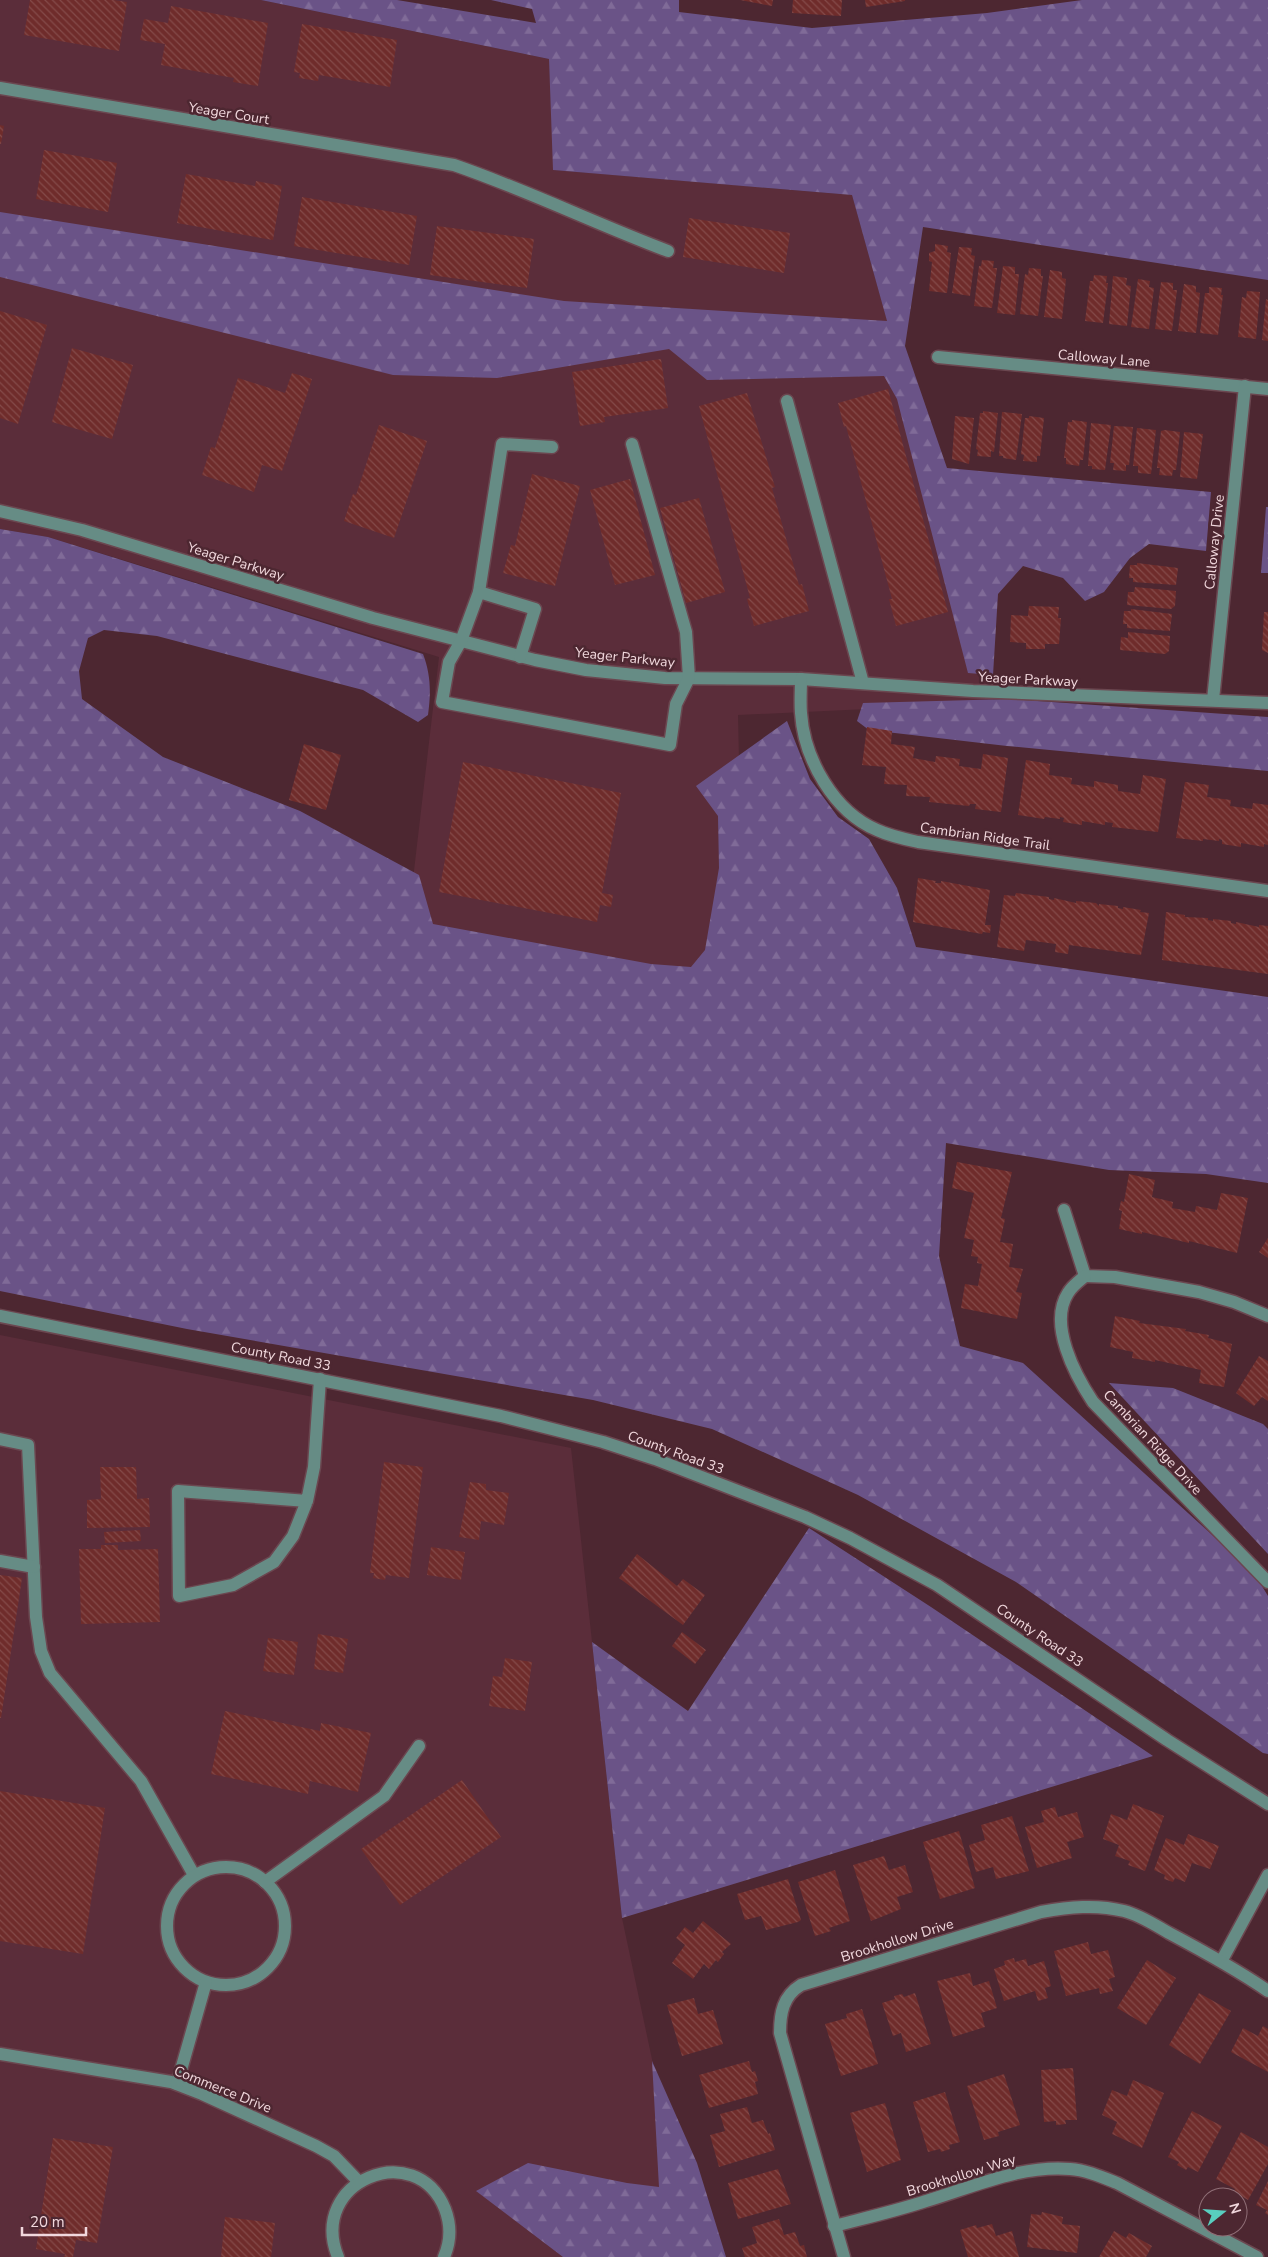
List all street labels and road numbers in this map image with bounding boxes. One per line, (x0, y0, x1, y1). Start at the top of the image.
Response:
street label: Yeager Court (186, 98, 271, 129)
street label: Calloway Lane (1057, 345, 1151, 372)
street label: Calloway Drive (1200, 494, 1229, 591)
street label: Yeager Parkway (184, 537, 287, 585)
street label: Yeager Parkway (573, 643, 677, 672)
street label: Yeager Parkway (976, 667, 1079, 692)
street label: Cambrian Ridge Trail (919, 818, 1052, 855)
street label: County Road 33 (229, 1338, 332, 1375)
street label: Cambrian Ridge Drive (1099, 1386, 1206, 1499)
street label: County Road 33 (625, 1426, 727, 1479)
street label: County Road 33 (992, 1599, 1087, 1672)
street label: Brookhollow Drive (838, 1914, 956, 1967)
street label: Commerce Drive (171, 2061, 274, 2118)
street label: Brookhollow Way (904, 2150, 1019, 2201)

